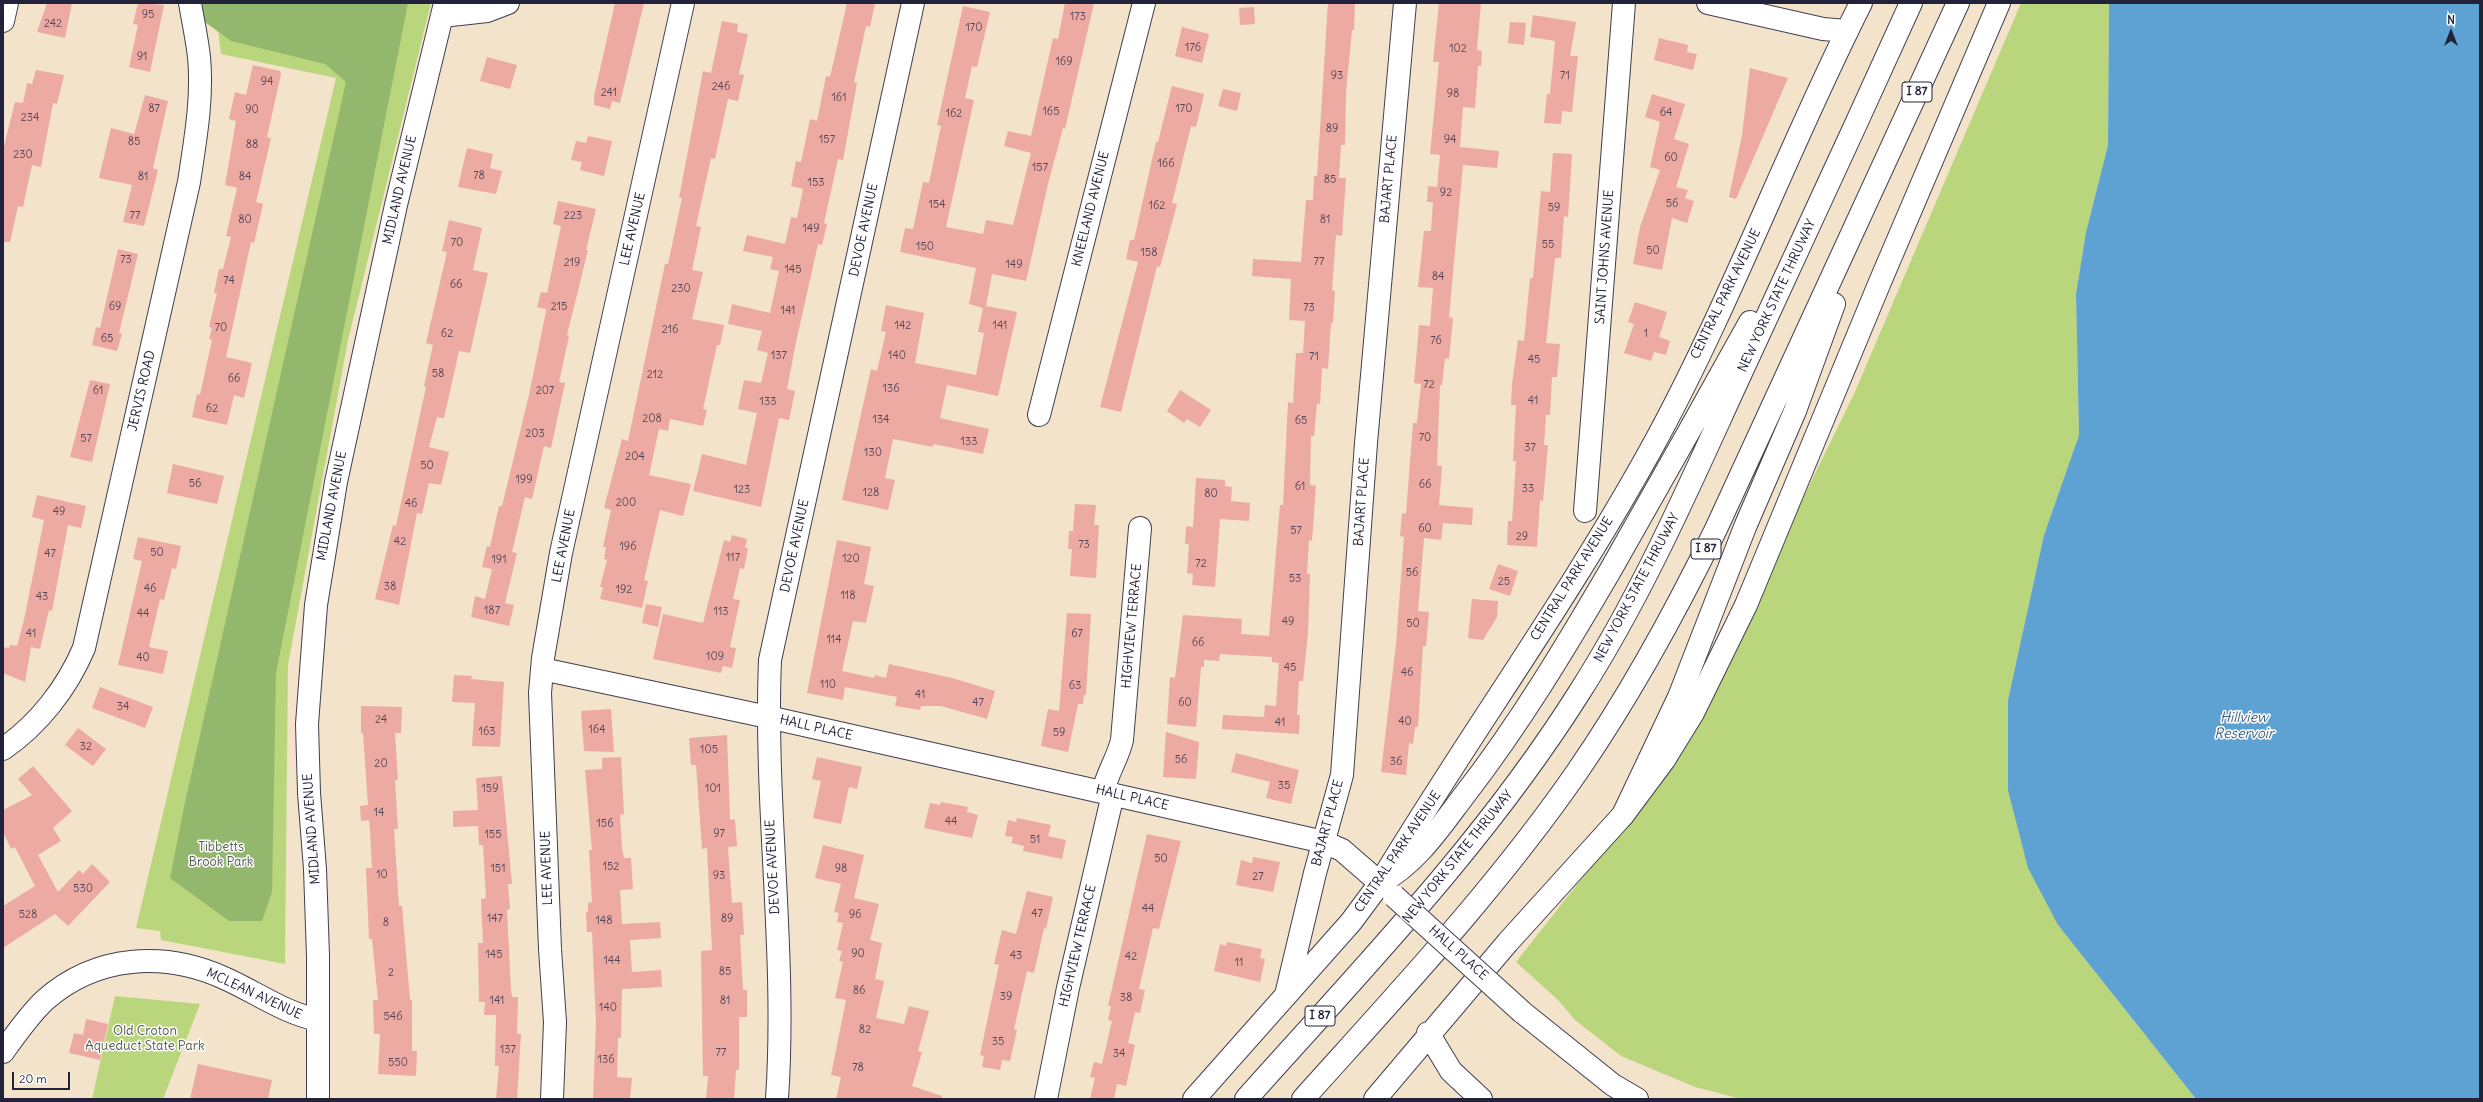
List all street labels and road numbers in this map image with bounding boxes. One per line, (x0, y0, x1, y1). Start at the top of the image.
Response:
road number: I 87 (1902, 82, 1932, 102)
street label: MIDLAND AVENUE (380, 134, 420, 246)
street label: BAJART PLACE (1377, 134, 1401, 224)
street label: KNEELAND AVENUE (1069, 150, 1113, 268)
street label: DEVOE AVENUE (847, 182, 881, 278)
street label: SAINT JOHNS AVENUE (1593, 189, 1617, 325)
street label: LEE AVENUE (617, 191, 649, 267)
street label: NEW YORK STATE THRUWAY (1735, 217, 1819, 375)
street label: CENTRAL PARK AVENUE (1688, 226, 1764, 362)
street label: JERVIS ROAD (125, 349, 159, 433)
street label: MIDLAND AVENUE (314, 450, 350, 562)
street label: BAJART PLACE (1351, 457, 1373, 547)
street label: DEVOE AVENUE (778, 498, 812, 594)
street label: LEE AVENUE (549, 508, 579, 584)
street label: NEW YORK STATE THRUWAY (1591, 511, 1683, 665)
street label: CENTRAL PARK AVENUE (1527, 514, 1617, 644)
road number: I 87 (1691, 539, 1721, 559)
street label: HIGHVIEW TERRACE (1119, 563, 1145, 689)
street label: HALL PLACE (778, 712, 854, 744)
street label: MIDLAND AVENUE (300, 773, 324, 885)
street label: BAJART PLACE (1309, 778, 1347, 868)
street label: HALL PLACE (1094, 782, 1170, 814)
street label: NEW YORK STATE THRUWAY (1400, 787, 1516, 927)
street label: CENTRAL PARK AVENUE (1352, 788, 1444, 916)
street label: DEVOE AVENUE (763, 819, 783, 915)
street label: LEE AVENUE (538, 830, 556, 906)
street label: HIGHVIEW TERRACE (1056, 883, 1100, 1009)
street label: HALL PLACE (1425, 922, 1491, 984)
street label: MCLEAN AVENUE (204, 965, 304, 1023)
road number: I 87 (1305, 1006, 1335, 1026)

